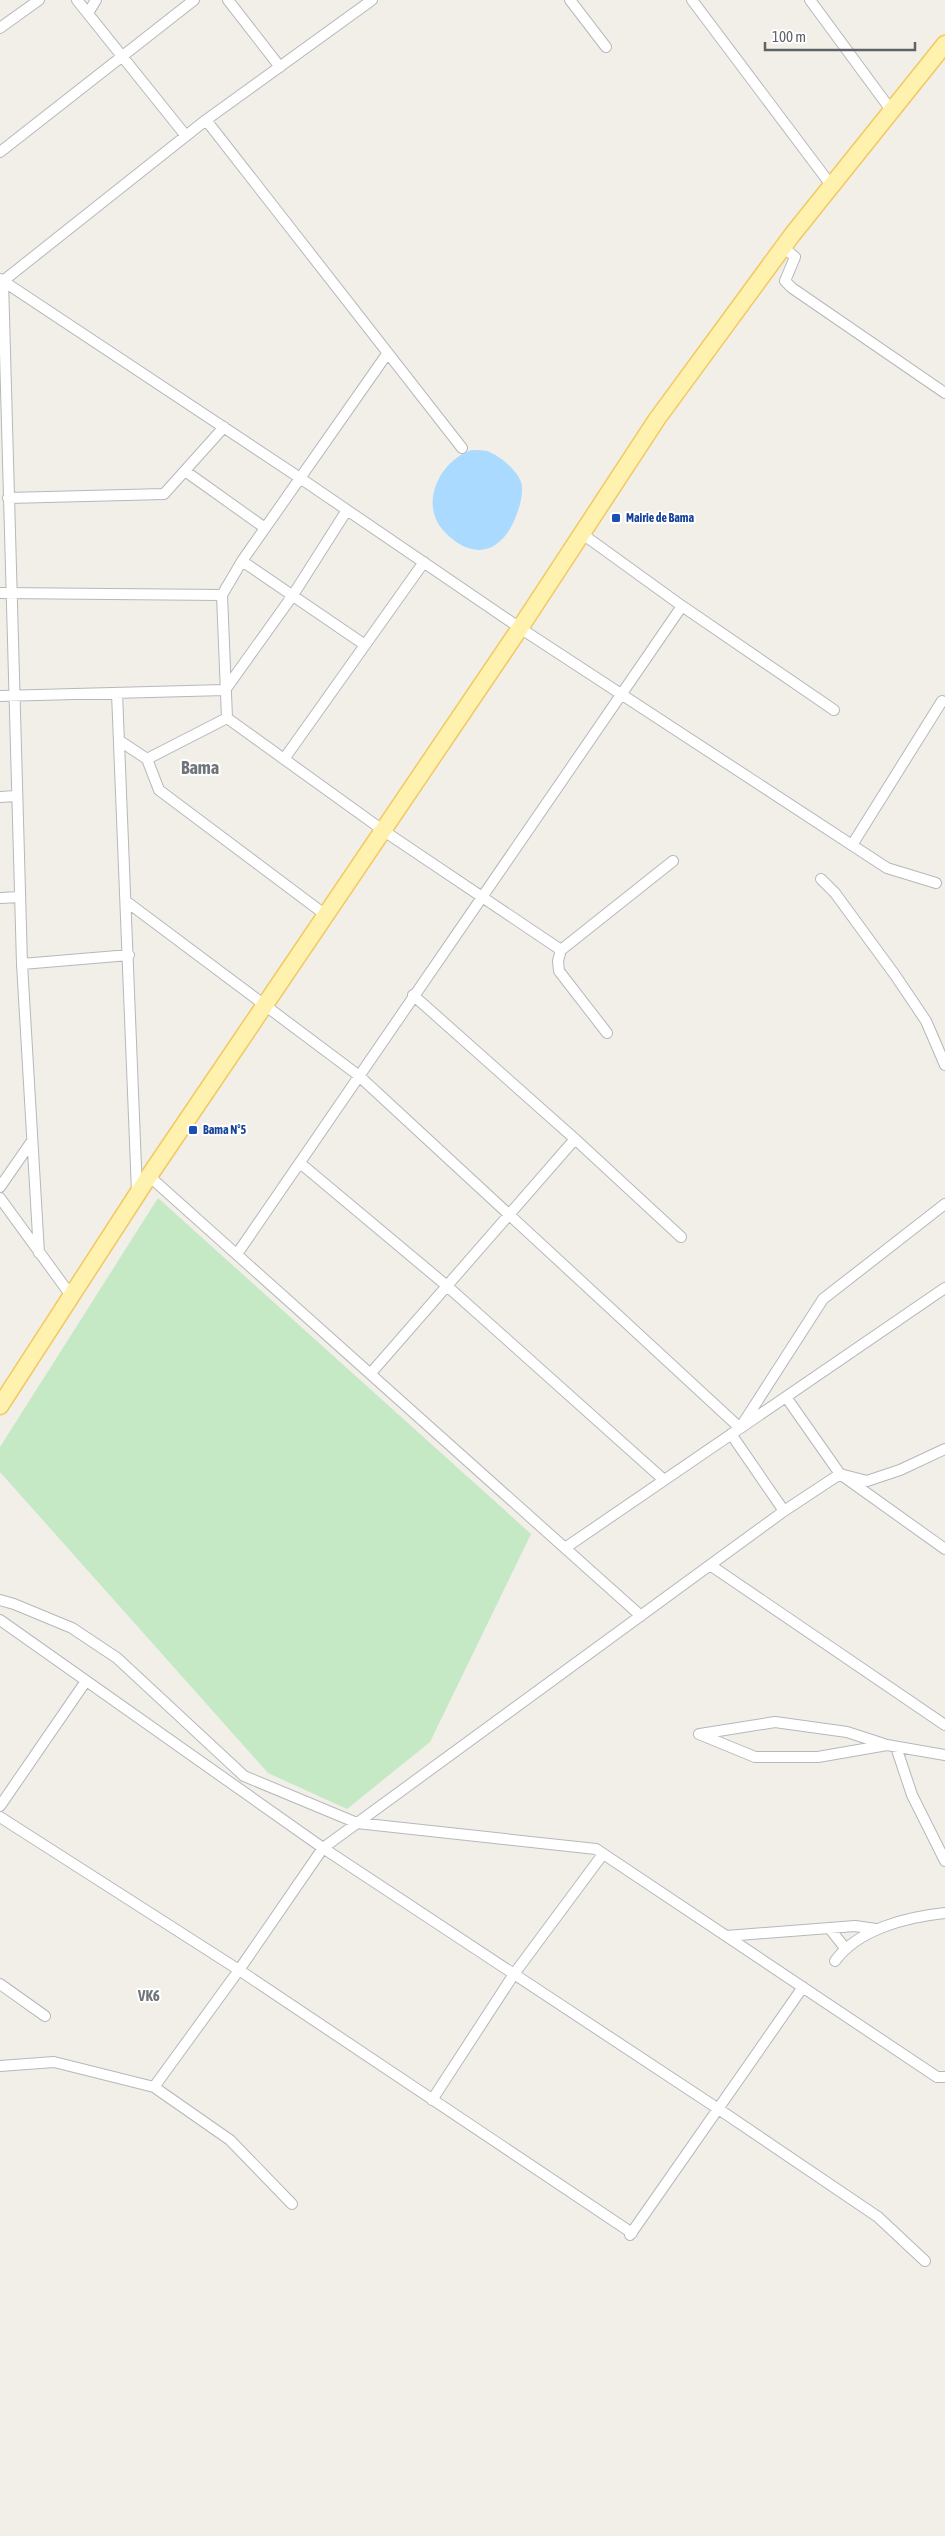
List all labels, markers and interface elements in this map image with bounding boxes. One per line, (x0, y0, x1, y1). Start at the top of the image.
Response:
scale bar (765, 20, 915, 52)
text: 100 m (772, 28, 806, 45)
place label: Mairie de Bama (626, 511, 694, 525)
marker: Mairie de Bama (610, 512, 622, 524)
district label: Bama (181, 757, 219, 778)
place label: Bama N°5 (203, 1123, 247, 1137)
marker: Bama N°5 (187, 1124, 199, 1136)
district label: VK6 (137, 1987, 160, 2004)

